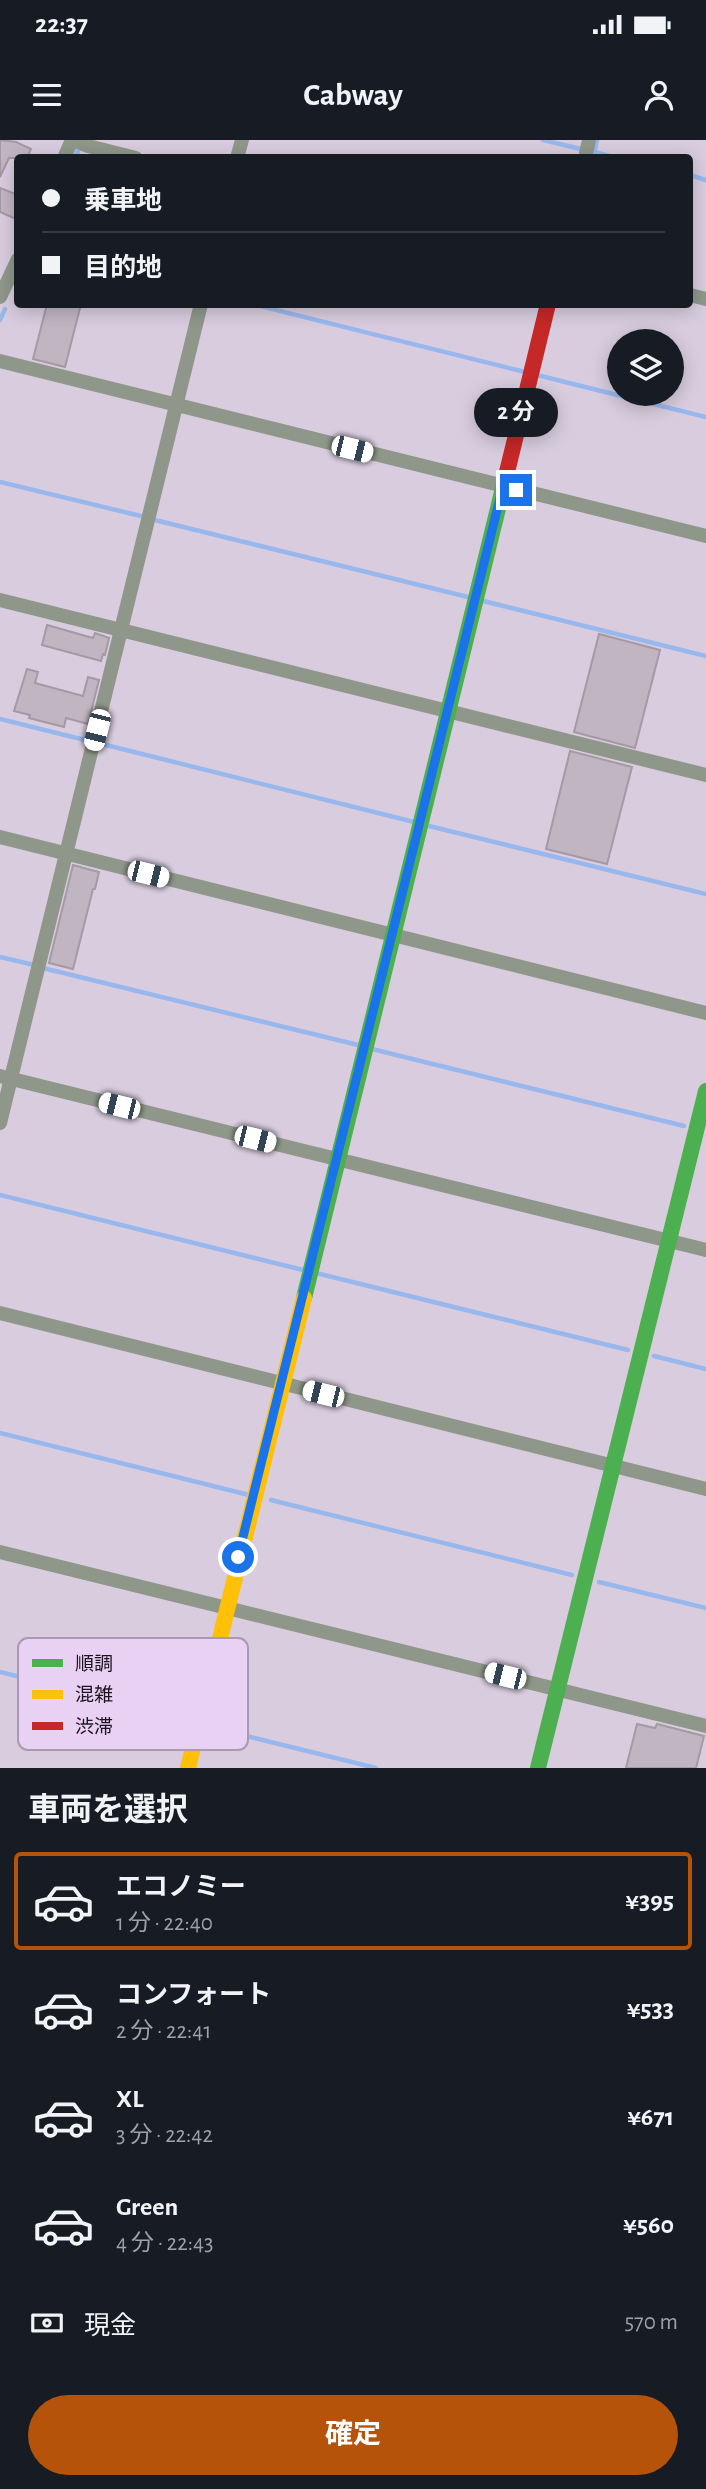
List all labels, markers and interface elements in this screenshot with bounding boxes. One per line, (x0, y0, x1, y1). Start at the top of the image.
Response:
text: 22:37 (35, 11, 88, 37)
icon: menu (28, 76, 66, 114)
icon: person (640, 76, 678, 114)
text: Cabway (303, 79, 403, 111)
text: 乗車地 (84, 188, 162, 214)
text: 目的地 (84, 255, 162, 281)
map controls (607, 329, 684, 406)
button: layers (607, 329, 684, 406)
callout: 2 分 (474, 388, 558, 438)
text: 2 分 (497, 401, 535, 424)
car (330, 434, 375, 464)
route end (500, 474, 532, 506)
car (82, 707, 113, 753)
car (126, 859, 171, 889)
car (97, 1091, 142, 1121)
car (233, 1124, 278, 1154)
car (301, 1379, 346, 1409)
route start (222, 1541, 254, 1573)
legend (18, 1638, 248, 1750)
text: 順調 (75, 1654, 113, 1674)
car (483, 1661, 528, 1691)
text: 混雑 (75, 1684, 113, 1705)
text: 渋滞 (75, 1716, 113, 1737)
text: 車両を選択 (28, 1794, 188, 1826)
icon: car (32, 1870, 95, 1933)
text: エコノミー (116, 1874, 246, 1900)
text: ¥395 (625, 1888, 674, 1914)
text: 1 分 · 22:40 (116, 1912, 213, 1935)
icon: car (32, 1978, 95, 2041)
text: コンフォート (116, 1982, 271, 2008)
text: ¥533 (627, 1996, 674, 2022)
text: 2 分 · 22:41 (116, 2020, 211, 2043)
icon: car (32, 2086, 95, 2149)
text: XL (116, 2086, 143, 2112)
text: ¥671 (627, 2104, 674, 2130)
text: 3 分 · 22:42 (116, 2124, 213, 2147)
icon: car (32, 2194, 95, 2257)
text: Green (116, 2194, 178, 2220)
text: ¥560 (623, 2212, 674, 2238)
text: 4 分 · 22:43 (116, 2232, 213, 2255)
icon: cash (28, 2304, 66, 2342)
text: 570 m (624, 2311, 678, 2334)
text: 現金 (84, 2313, 136, 2339)
button: 確定 (28, 2395, 678, 2475)

